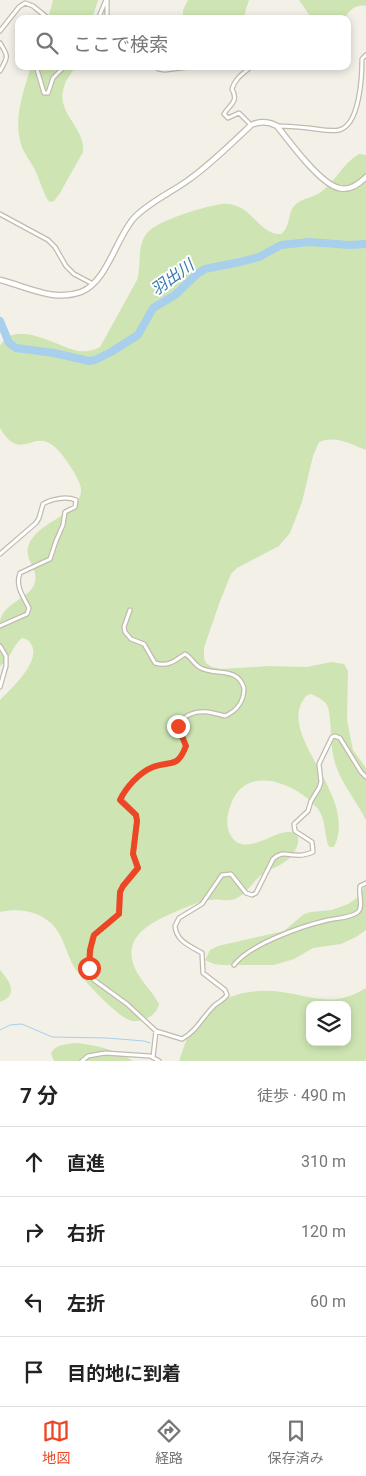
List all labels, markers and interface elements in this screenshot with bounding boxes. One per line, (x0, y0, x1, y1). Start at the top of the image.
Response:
search box (15, 15, 351, 70)
icon: search (33, 29, 61, 57)
text: ここで検索 (73, 33, 168, 56)
water label: 羽出川 (147, 254, 199, 299)
route end (167, 715, 190, 738)
route start (78, 957, 101, 980)
map controls (306, 1001, 351, 1046)
button: layers (306, 1001, 351, 1046)
text: 7 分 (20, 1084, 58, 1108)
text: 徒歩 · 490 m (257, 1086, 346, 1105)
icon: ahead (20, 1148, 48, 1176)
text: 直進 (67, 1152, 105, 1175)
text: 310 m (301, 1152, 346, 1171)
icon: right (20, 1218, 48, 1246)
text: 右折 (67, 1222, 105, 1245)
text: 120 m (301, 1222, 346, 1241)
icon: left (20, 1288, 48, 1316)
text: 左折 (67, 1292, 105, 1315)
text: 60 m (310, 1292, 346, 1311)
icon: arrive (20, 1358, 48, 1386)
text: 目的地に到着 (67, 1362, 181, 1385)
tab: 地図 (42, 1417, 70, 1467)
tab: 経路 (155, 1417, 183, 1467)
tab: 保存済み (268, 1417, 324, 1467)

